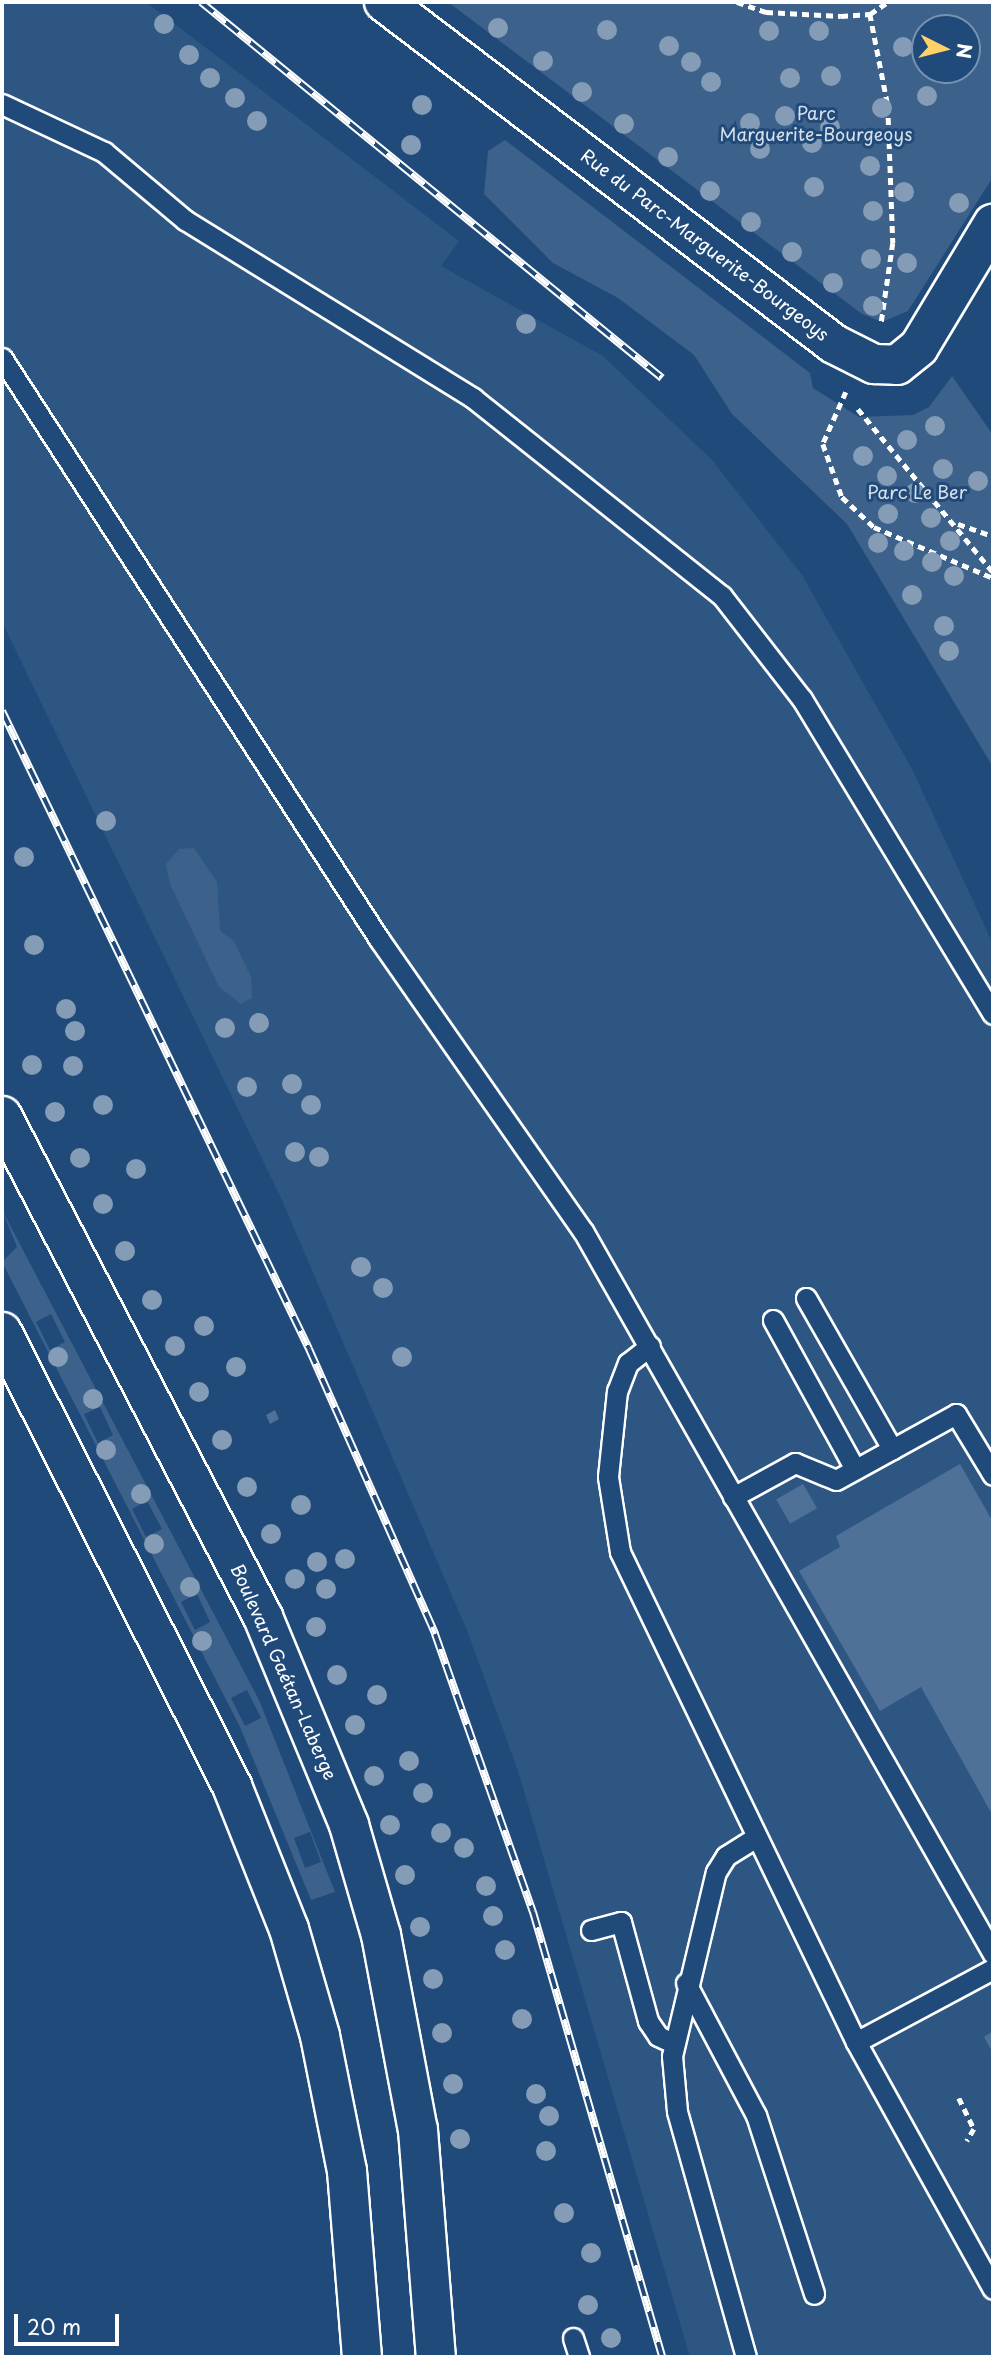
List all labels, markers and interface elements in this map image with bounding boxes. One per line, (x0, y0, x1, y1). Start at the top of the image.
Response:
north arrow (911, 14, 981, 84)
text: N (950, 42, 980, 60)
park label: Parc Marguerite-Bourgeoys (720, 103, 912, 146)
street label: Rue du Parc-Marguerite-Bourgeoys (576, 144, 834, 346)
park label: Parc Le Ber (867, 481, 967, 503)
street label: Boulevard Gaétan-Laberge (226, 1560, 342, 1784)
scale bar (18, 2300, 122, 2344)
text: 20 m (27, 2310, 81, 2342)

